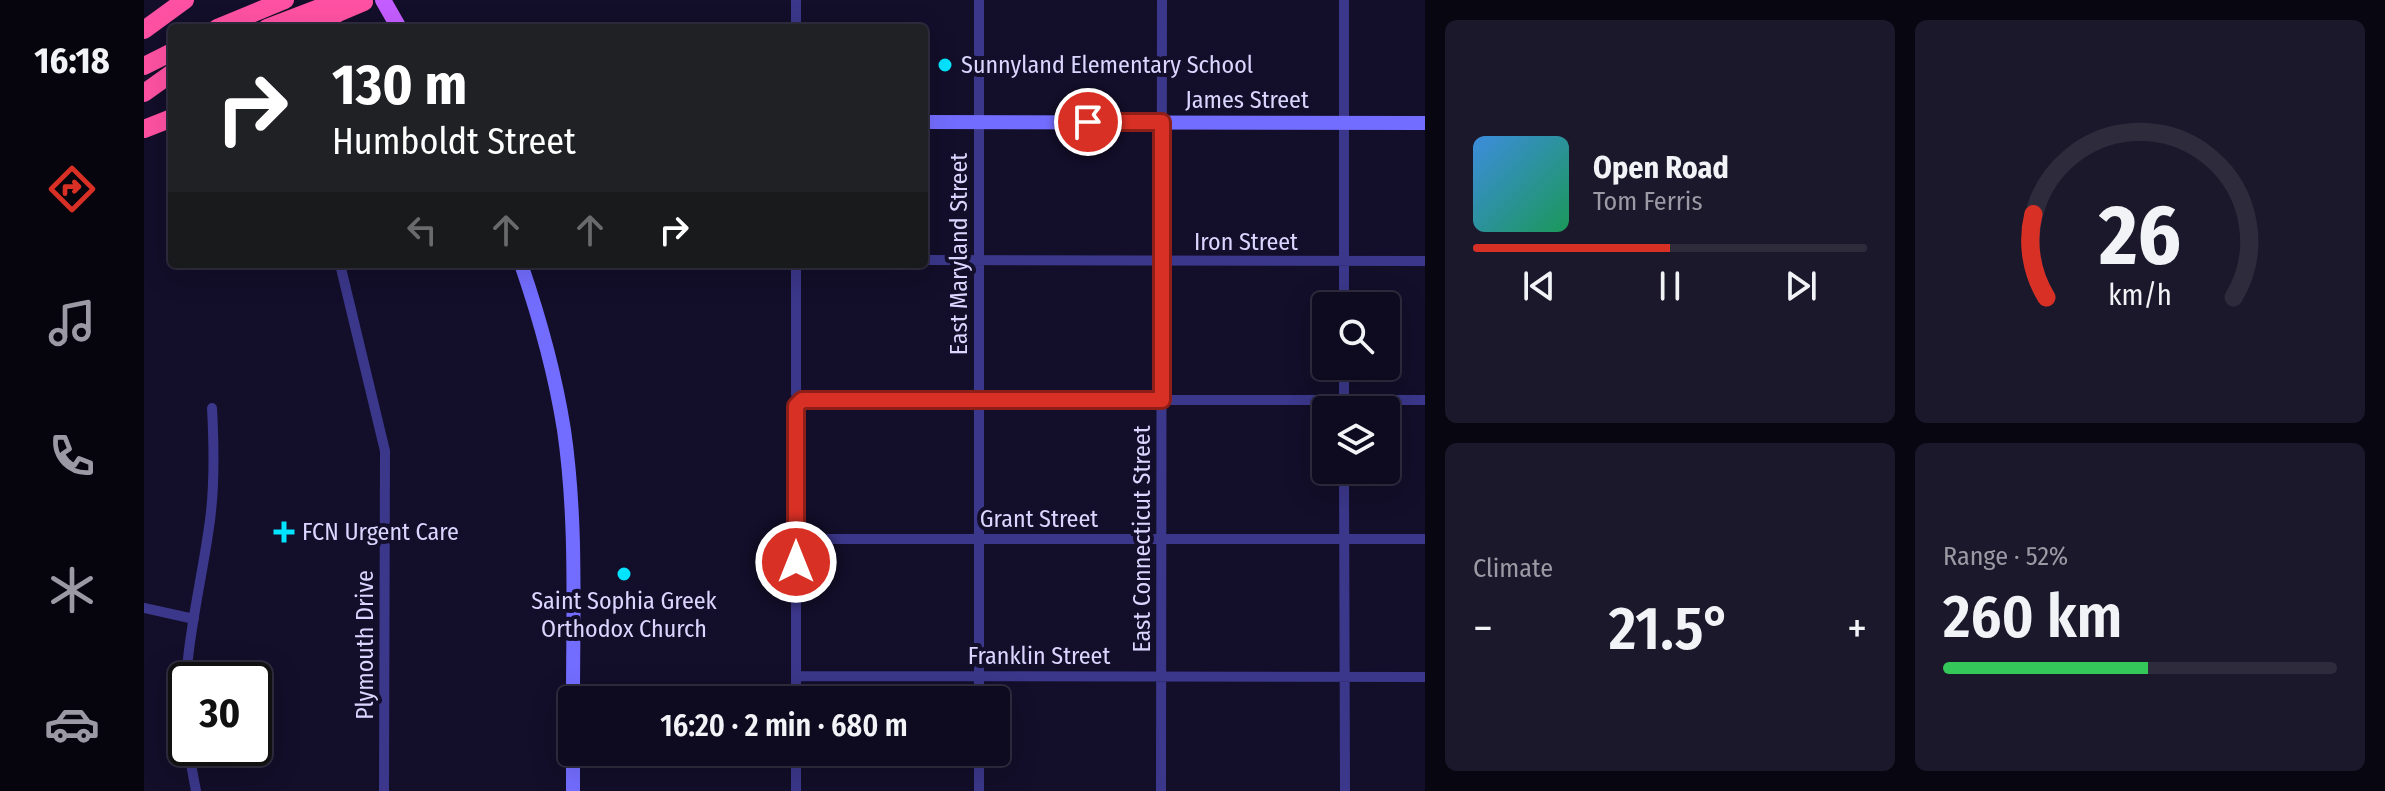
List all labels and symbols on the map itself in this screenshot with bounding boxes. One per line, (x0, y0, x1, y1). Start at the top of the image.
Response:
place label: Sunnyland Elementary School (961, 51, 1253, 79)
marker: Sunnyland Elementary School (936, 56, 954, 74)
street label: James Street (1185, 86, 1309, 114)
pin (1054, 88, 1122, 156)
street label: East Maryland Street (945, 153, 973, 355)
street label: Iron Street (1194, 228, 1298, 256)
street label: East Connecticut Street (1128, 425, 1156, 653)
street label: Grant Street (980, 505, 1098, 533)
place label: FCN Urgent Care (302, 518, 459, 546)
position arrow (754, 520, 838, 604)
marker: FCN Urgent Care (273, 521, 295, 543)
marker: Saint Sophia Greek Orthodox Church (615, 565, 633, 583)
street label: Plymouth Drive (351, 570, 379, 720)
place label: Saint Sophia Greek Orthodox Church (531, 587, 718, 643)
street label: Franklin Street (968, 642, 1110, 670)
speed limit sign: 30 (168, 662, 272, 766)

